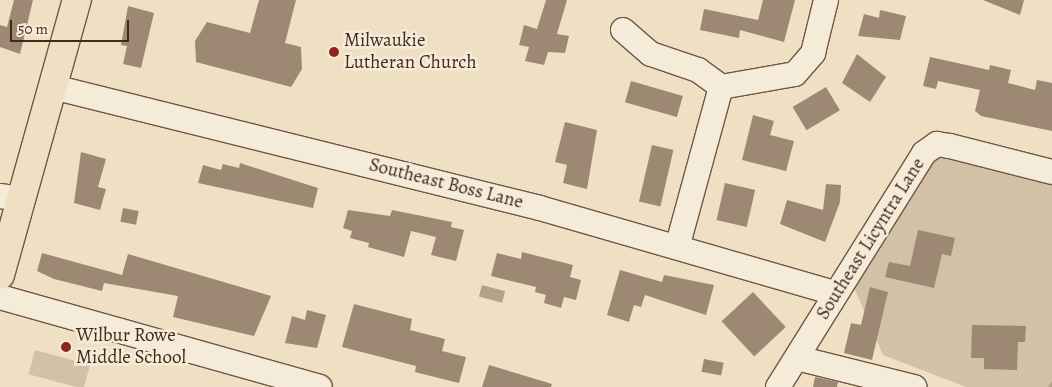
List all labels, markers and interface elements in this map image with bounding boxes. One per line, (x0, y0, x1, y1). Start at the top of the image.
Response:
scale bar (12, 10, 131, 42)
text: 50 m (18, 19, 48, 39)
place label: Milwaukie Lutheran Church (344, 30, 477, 74)
marker: Milwaukie Lutheran Church (328, 46, 340, 58)
street label: Southeast Boss Lane (367, 154, 525, 214)
street label: Southeast Licyntra Lane (812, 154, 930, 324)
place label: Wilbur Rowe Middle School (76, 325, 186, 369)
marker: Wilbur Rowe Middle School (60, 341, 72, 353)

